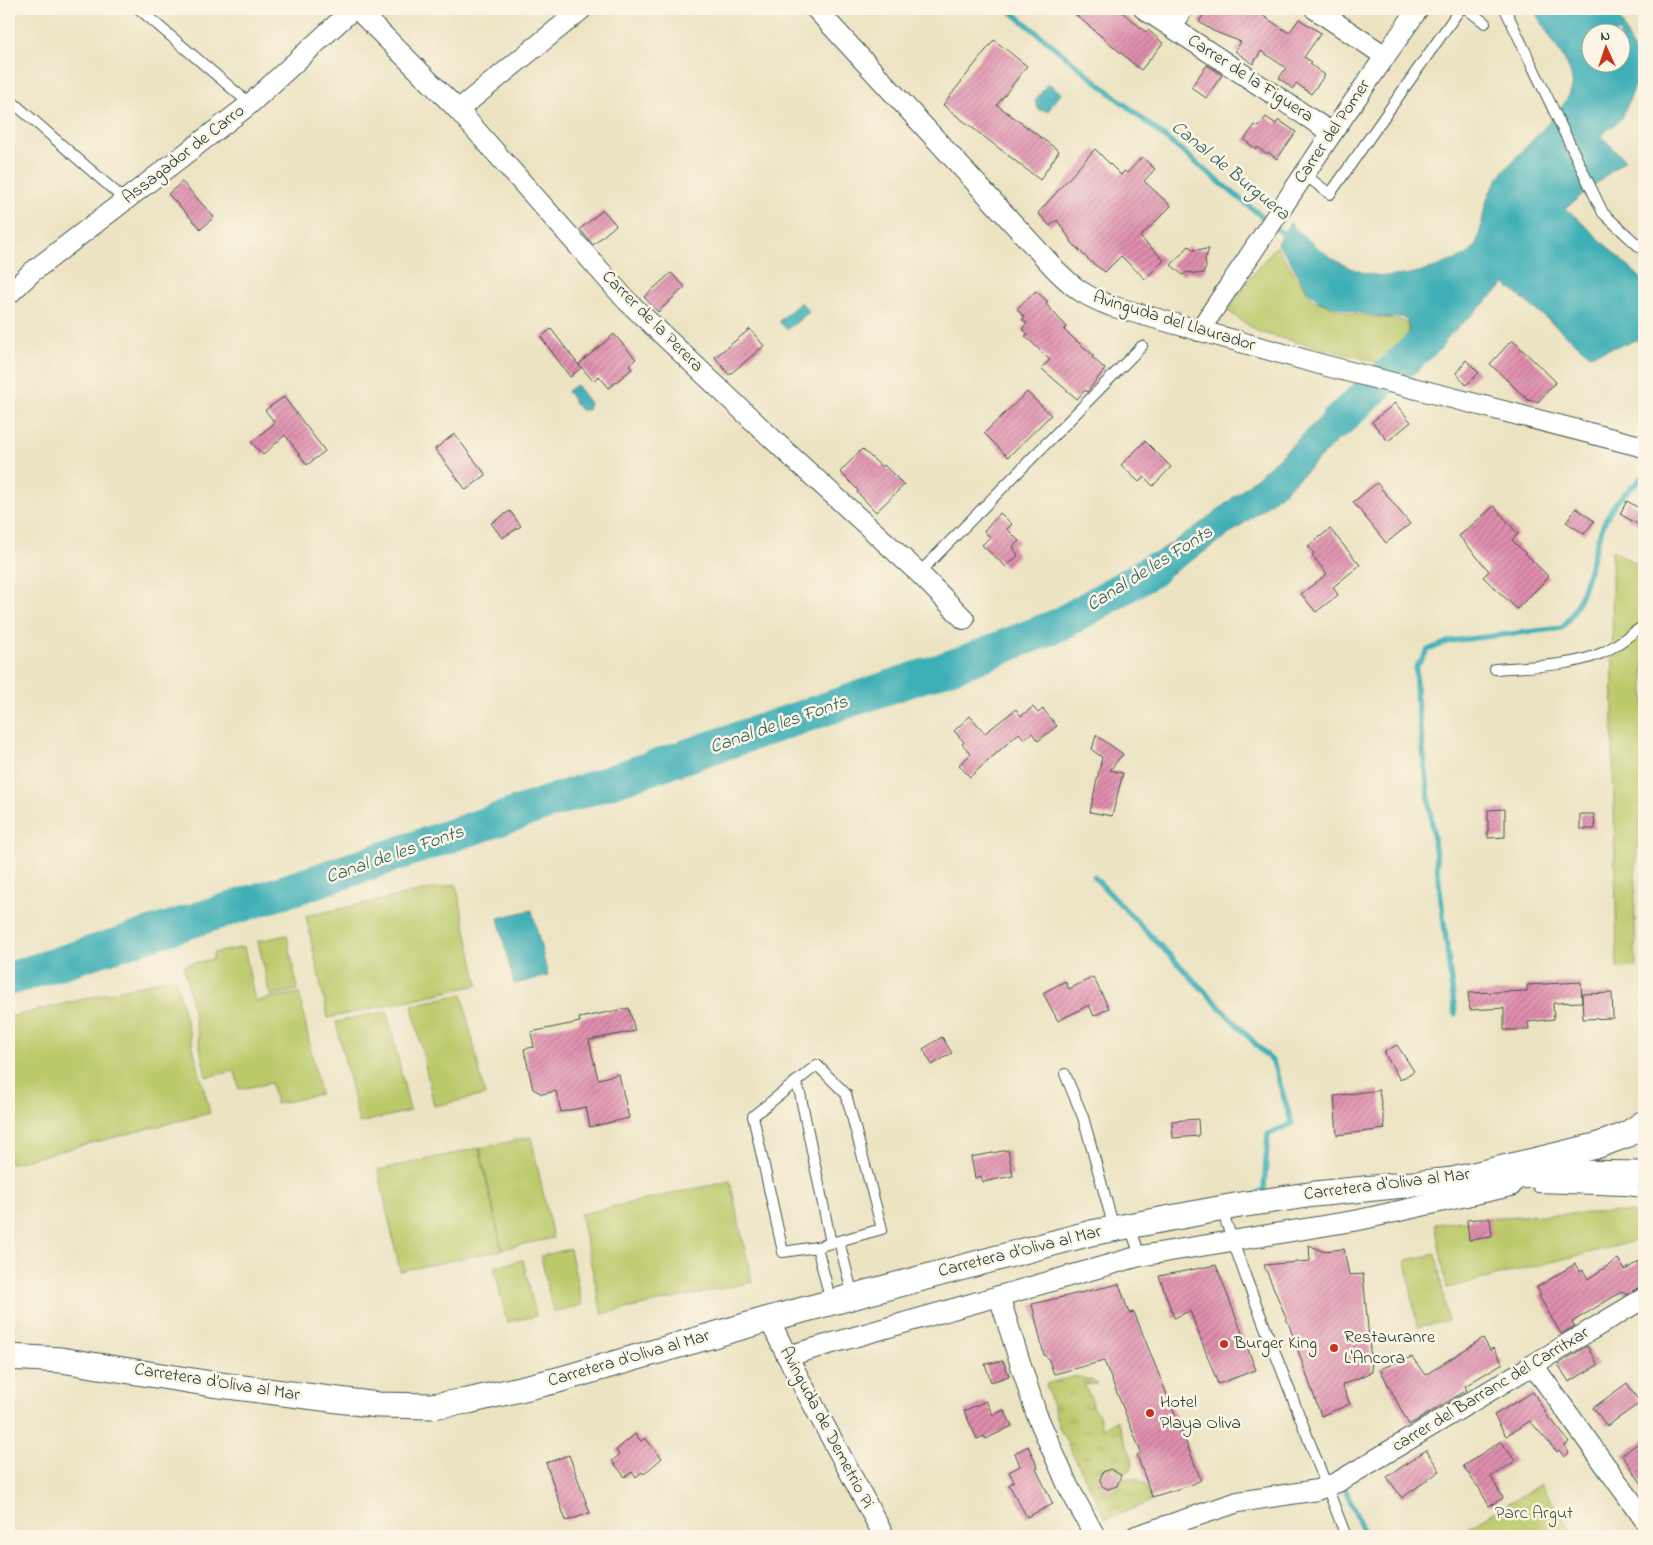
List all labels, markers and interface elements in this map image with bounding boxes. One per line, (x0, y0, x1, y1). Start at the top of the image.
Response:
north arrow (1580, 22, 1630, 72)
text: N (1600, 26, 1611, 47)
street label: Carrer de la Figuera (1181, 28, 1318, 130)
street label: Carrer del Pomer (1288, 74, 1378, 189)
street label: Assagador de Carro (117, 99, 251, 212)
water label: Canal de Burguera (1164, 115, 1296, 229)
street label: Carrer de la Perera (595, 265, 709, 379)
street label: Avinguda del Llaurador (1089, 285, 1259, 360)
water label: Canal de les Fonts (1082, 519, 1219, 619)
water label: Canal de les Fonts (706, 689, 852, 761)
water label: Canal de les Fonts (322, 819, 468, 891)
street label: Carretera d'Oliva al Mar (1302, 1162, 1472, 1208)
street label: Carretera d’Oliva al Mar (936, 1219, 1105, 1285)
street label: carrer del Barranc del Carritxar (1387, 1320, 1595, 1459)
street label: Carretera d’Oliva al Mar (545, 1323, 713, 1395)
place label: Restauranre L'Ancora (1344, 1325, 1436, 1372)
place label: Burger King (1233, 1331, 1317, 1358)
marker: Burger King (1218, 1338, 1230, 1350)
street label: Avinguda de Demetrio Pi (771, 1342, 880, 1514)
marker: Restauranre L'Ancora (1328, 1342, 1340, 1354)
street label: Carretera d’Oliva al Mar (132, 1357, 302, 1409)
place label: Hotel Playa Oliva (1160, 1390, 1241, 1437)
marker: Hotel Playa Oliva (1144, 1407, 1156, 1419)
park label: Parc Argut (1495, 1501, 1573, 1528)

